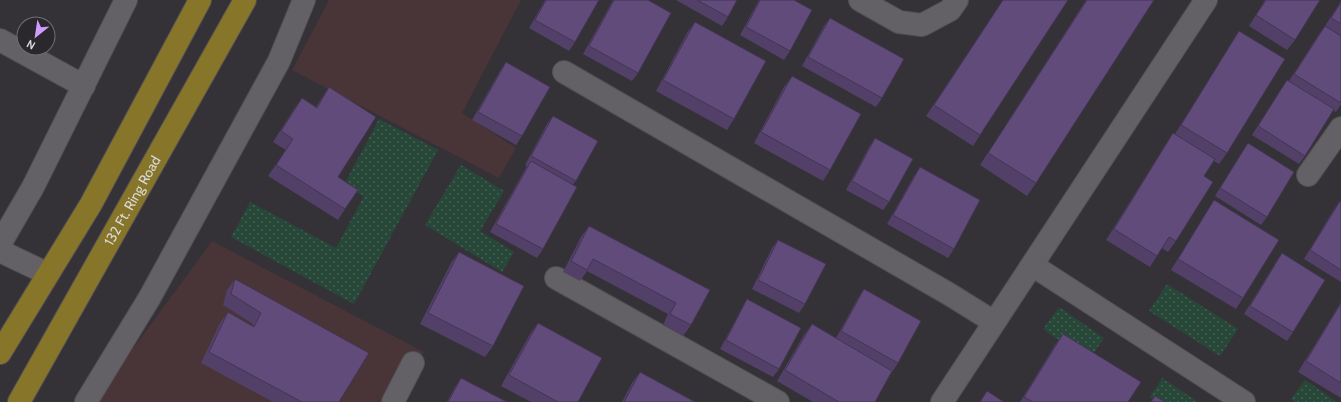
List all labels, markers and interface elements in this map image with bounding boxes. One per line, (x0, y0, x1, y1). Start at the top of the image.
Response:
north arrow (16, 16, 56, 56)
text: N (24, 37, 38, 53)
street label: 132 Ft. Ring Road (100, 152, 165, 249)

